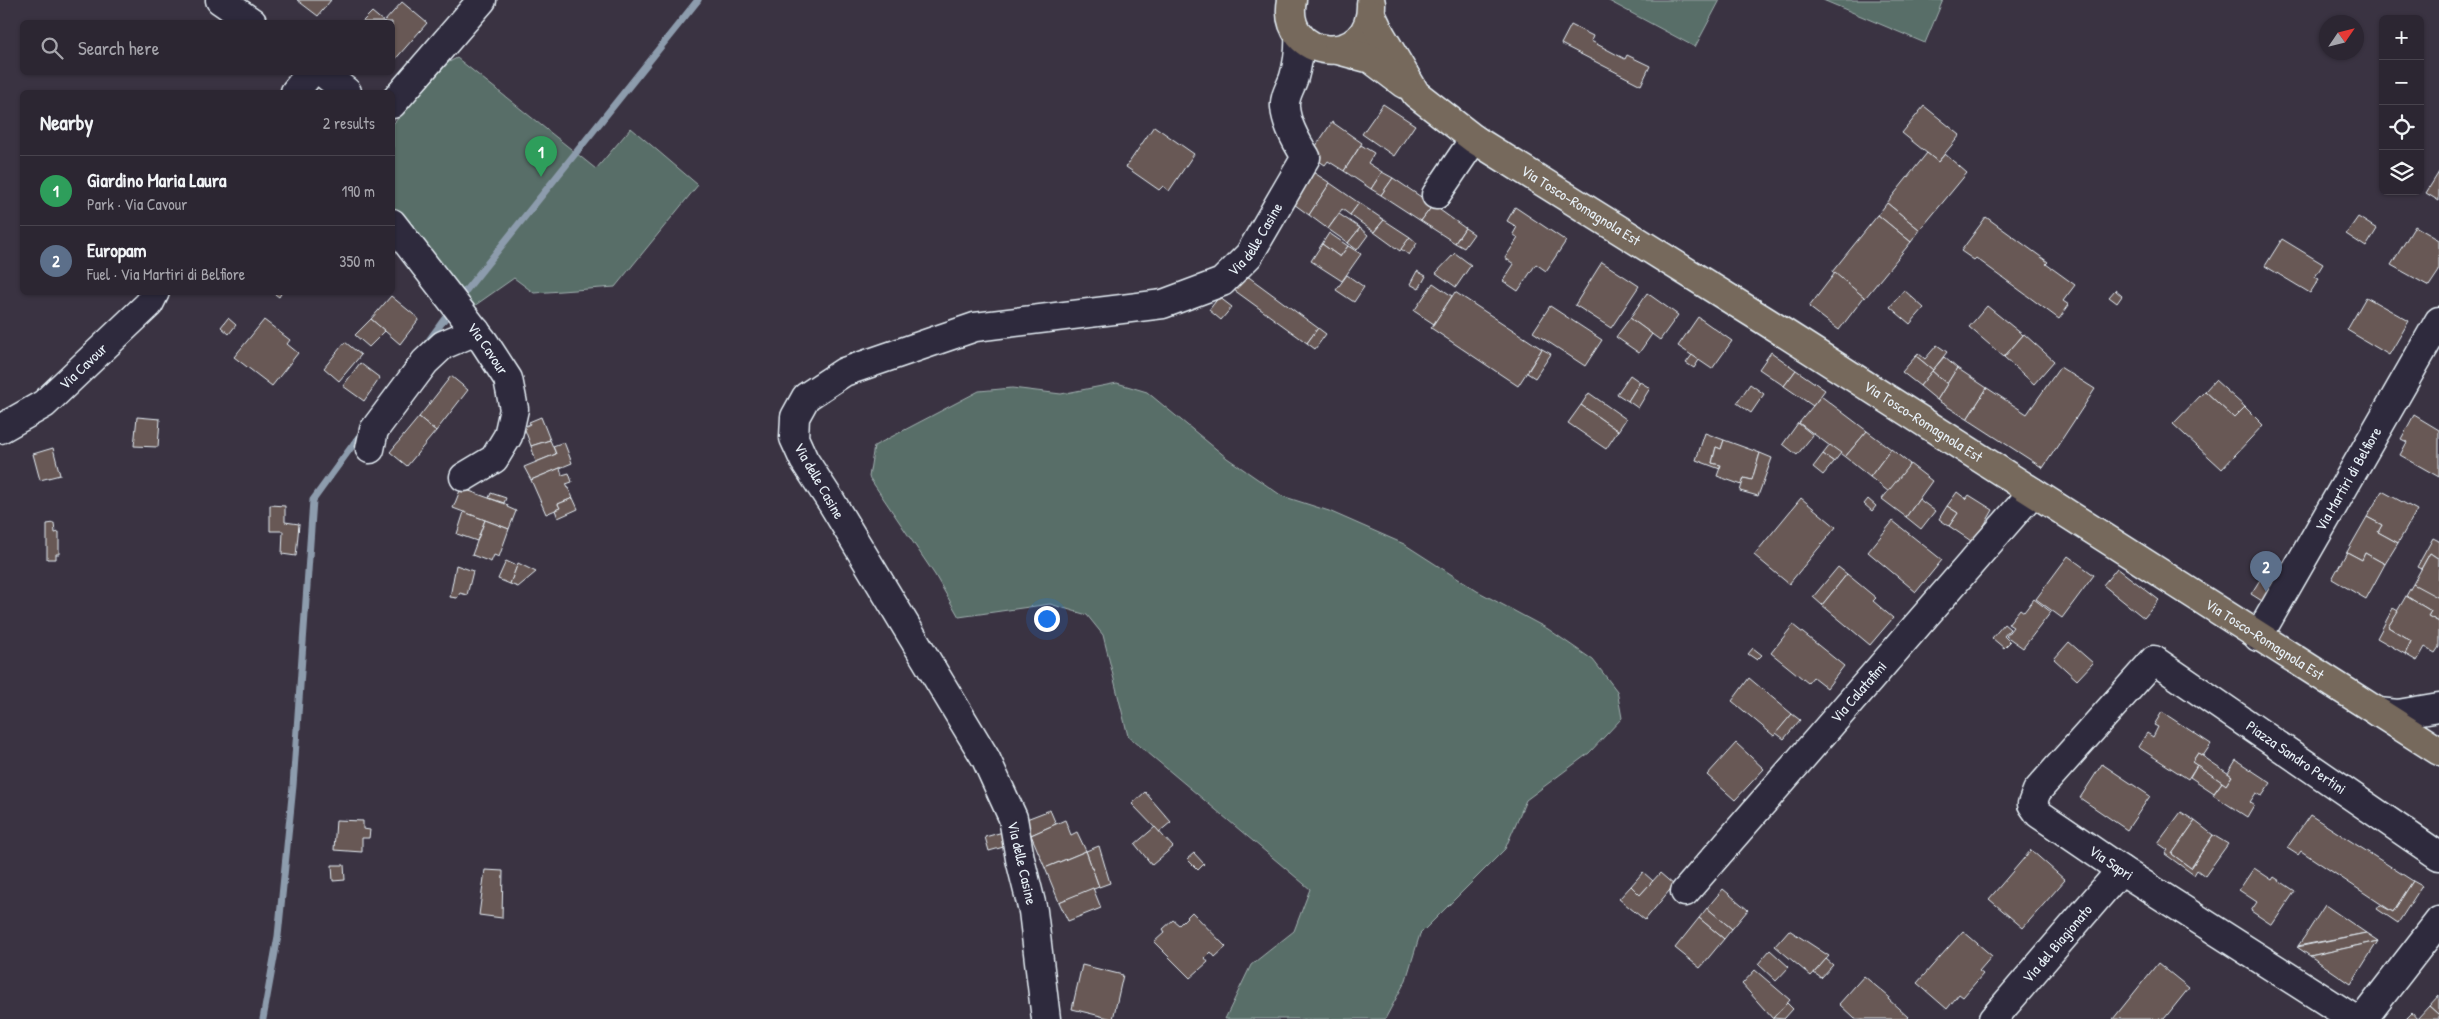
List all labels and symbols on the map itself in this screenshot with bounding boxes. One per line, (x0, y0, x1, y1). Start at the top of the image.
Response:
north arrow (2319, 15, 2364, 60)
pin: 1 (525, 136, 557, 177)
street label: Via Tosco-Romagnola Est (1517, 160, 1645, 251)
street label: Via delle Casine (1223, 198, 1287, 280)
street label: Via Cavour (463, 318, 514, 379)
street label: Via Cavour (54, 338, 112, 394)
street label: Via Tosco-Romagnola Est (1860, 375, 1988, 468)
street label: Via Martiri di Belfiore (2310, 423, 2386, 535)
street label: Via delle Casine (789, 439, 850, 523)
pin: 2 (2250, 551, 2282, 592)
street label: Via Tosco-Romagnola Est (2201, 593, 2329, 685)
your location (1034, 606, 1060, 632)
street label: Via Calatafimi (1826, 656, 1891, 727)
street label: Piazza Sandro Pertini (2242, 715, 2350, 799)
street label: Via delle Casine (1003, 819, 1042, 907)
street label: Via Sapri (2085, 840, 2138, 885)
street label: Via del Biagionato (2017, 900, 2097, 987)

